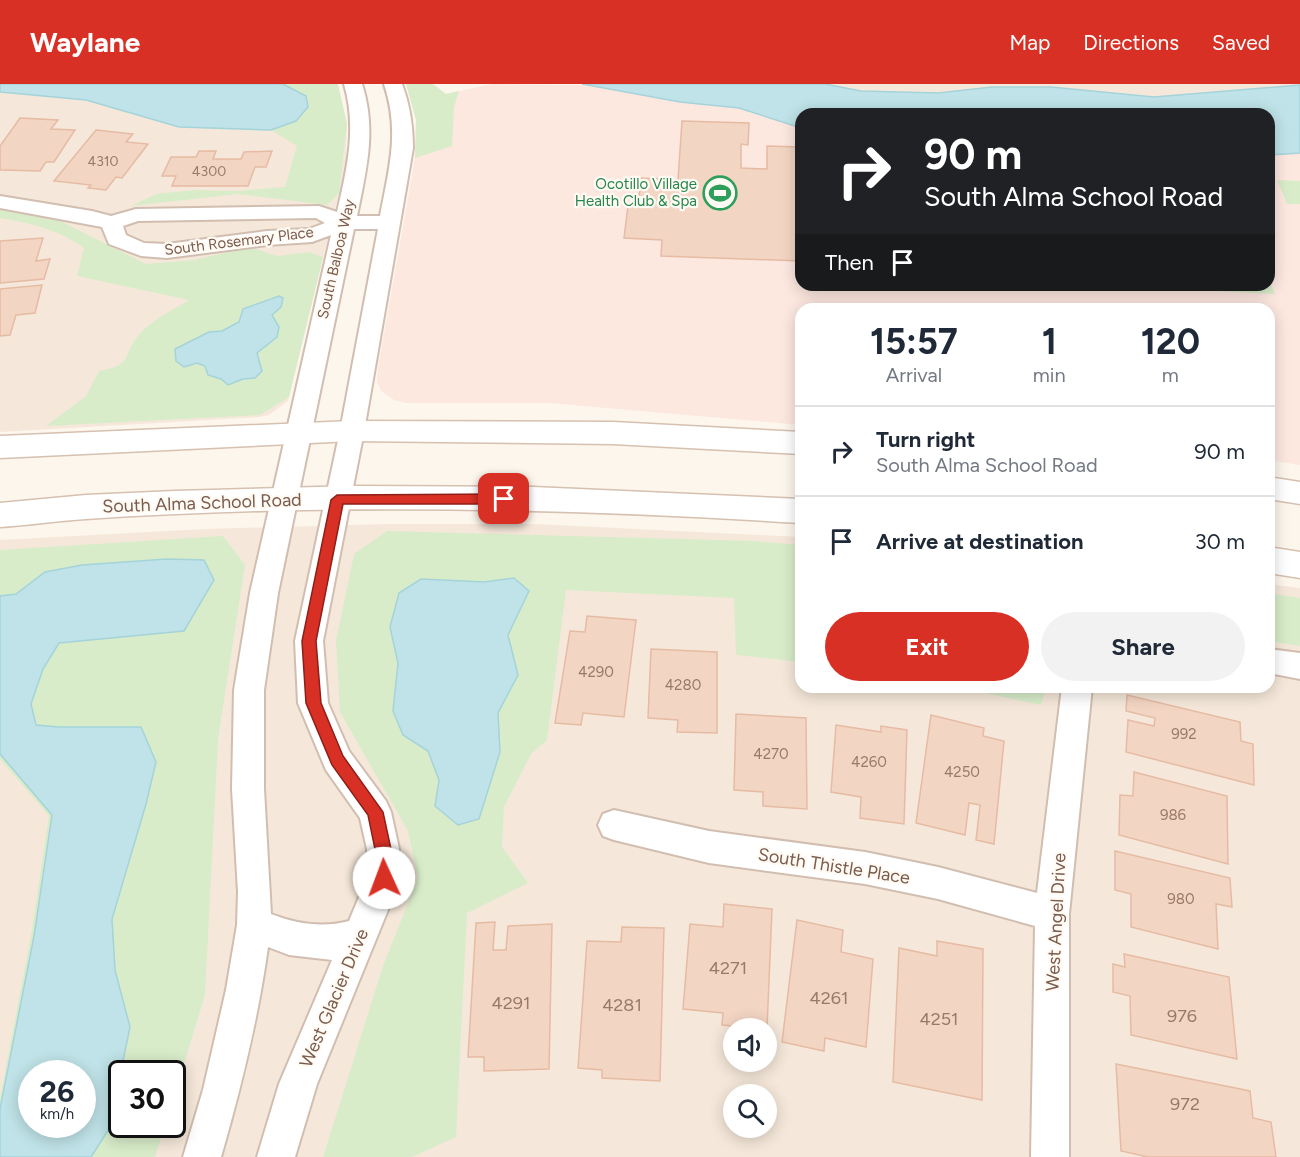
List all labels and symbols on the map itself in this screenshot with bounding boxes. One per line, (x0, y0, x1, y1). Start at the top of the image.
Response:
house number: 4310 (87, 153, 119, 170)
house number: 4300 (192, 163, 226, 180)
place label: Ocotillo Village Health Club & Spa (575, 175, 697, 210)
sports icon: Ocotillo Village Health Club & Spa (702, 175, 738, 211)
street label: South Balboa Way (313, 197, 359, 321)
street label: South Rosemary Place (163, 223, 315, 259)
pin (478, 473, 529, 524)
street label: South Alma School Road (102, 489, 302, 517)
house number: 4290 (578, 663, 614, 681)
house number: 4280 (665, 676, 701, 694)
house number: 992 (1171, 725, 1197, 743)
house number: 4270 (753, 745, 789, 763)
house number: 4260 (851, 753, 887, 771)
house number: 4250 (944, 763, 980, 781)
house number: 986 (1160, 806, 1187, 824)
street label: South Thistle Place (756, 843, 912, 889)
position arrow (352, 846, 416, 910)
street label: West Angel Drive (1041, 852, 1071, 992)
house number: 980 (1167, 890, 1195, 908)
street label: West Glacier Drive (295, 925, 373, 1071)
house number: 4271 (709, 957, 747, 979)
house number: 4261 (810, 987, 848, 1009)
house number: 4291 (492, 992, 530, 1014)
house number: 4281 (602, 994, 642, 1016)
house number: 976 (1167, 1005, 1197, 1027)
house number: 4251 (919, 1008, 959, 1030)
speed limit sign: 30 (108, 1060, 186, 1138)
house number: 972 (1170, 1093, 1200, 1115)

